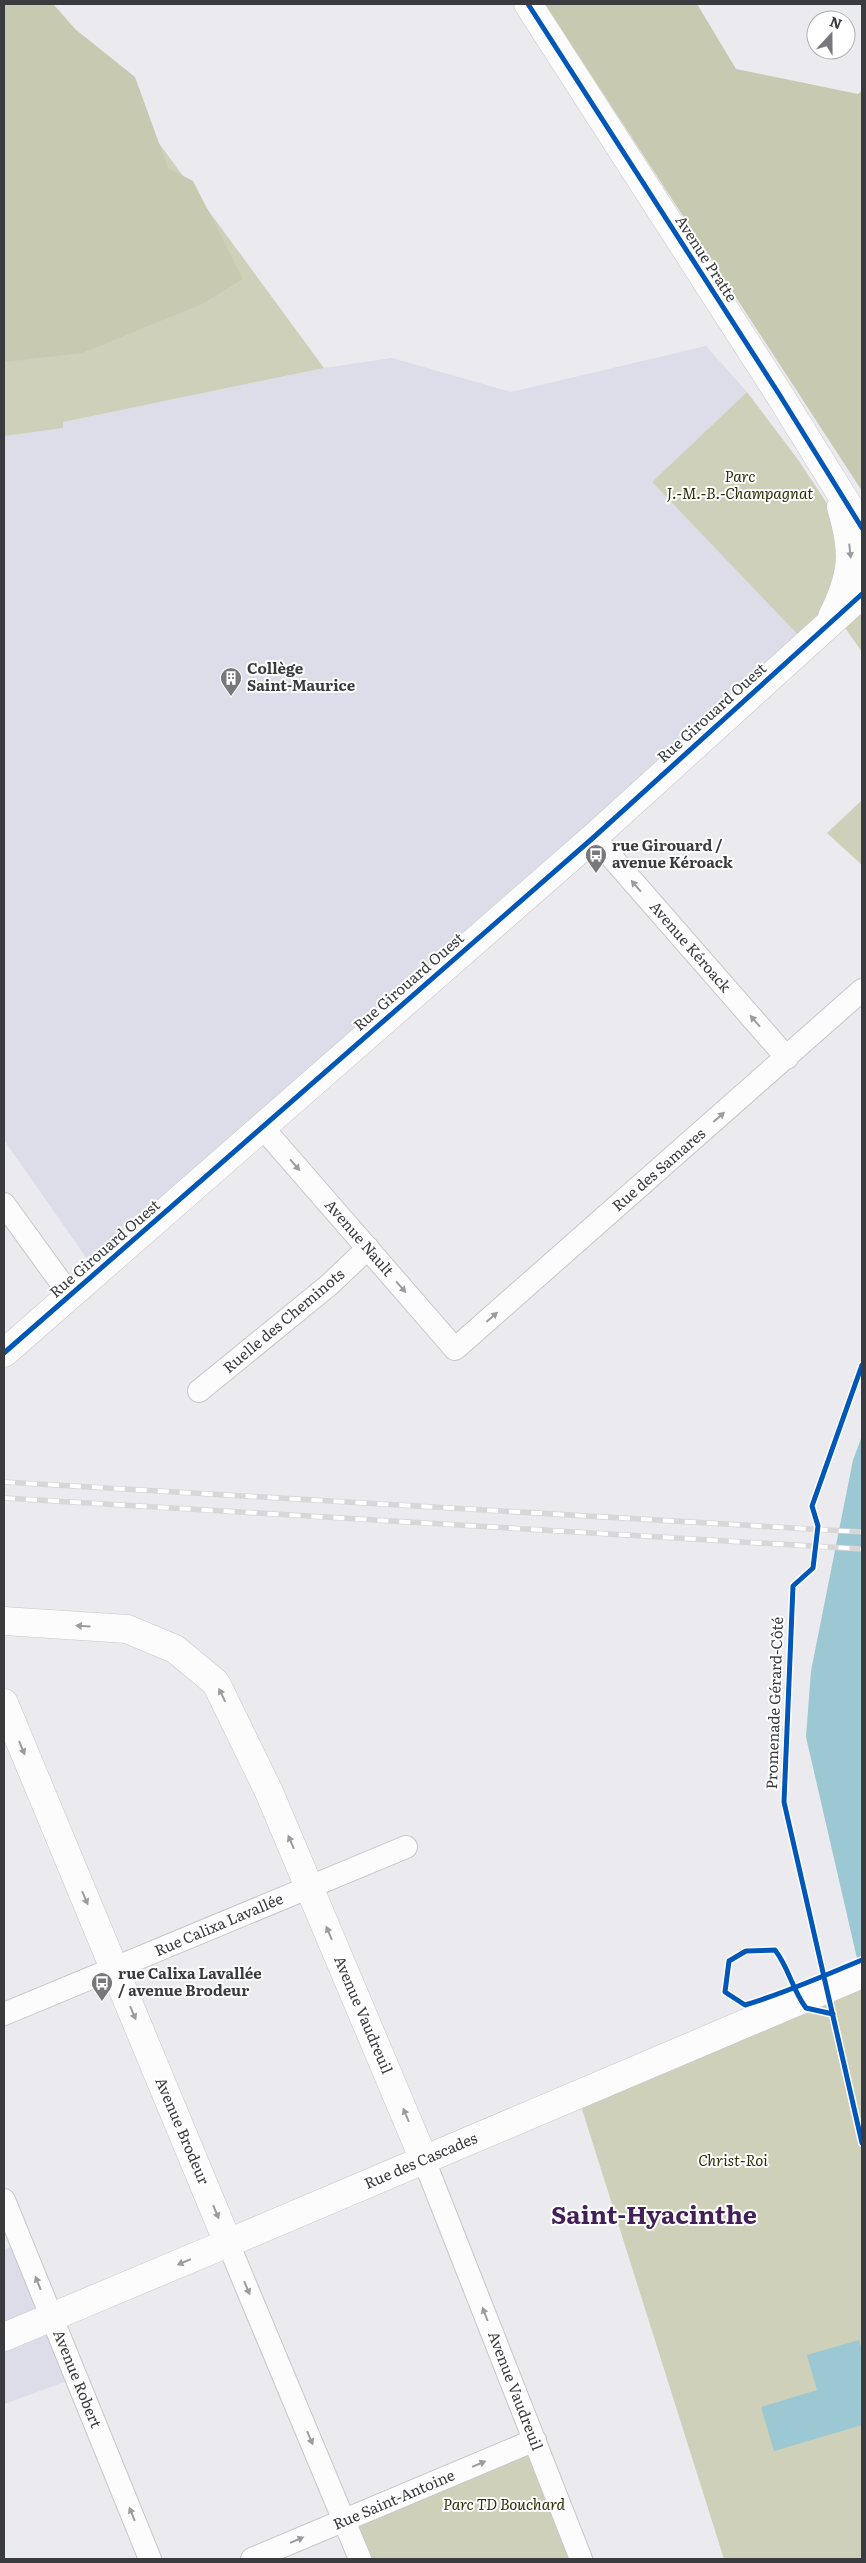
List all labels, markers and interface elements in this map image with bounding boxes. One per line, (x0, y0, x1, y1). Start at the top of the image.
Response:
north arrow (806, 10, 856, 60)
text: N (827, 10, 845, 33)
street label: Avenue Pratte (671, 210, 744, 306)
park label: Parc J.-M.-B.-Champagnat (667, 464, 813, 504)
one-way arrow (846, 543, 854, 559)
place label: Collège Saint-Maurice (247, 656, 356, 696)
street label: Rue Girouard Ouest (651, 656, 771, 767)
building icon: Collège Saint-Maurice (219, 666, 243, 697)
place label: rue Girouard / avenue Kéroack (612, 833, 734, 873)
bus stop icon: rue Girouard / avenue Kéroack (584, 843, 608, 874)
one-way arrow (630, 880, 642, 892)
street label: Avenue Kéroack (645, 895, 738, 997)
street label: Rue Girouard Ouest (348, 926, 468, 1036)
one-way arrow (750, 1015, 761, 1027)
one-way arrow (712, 1112, 725, 1123)
street label: Rue des Samares (606, 1122, 710, 1216)
one-way arrow (289, 1158, 300, 1171)
street label: Rue Girouard Ouest (44, 1193, 164, 1303)
street label: Avenue Nault (320, 1193, 400, 1281)
street label: Ruelle des Cheminots (217, 1262, 349, 1378)
one-way arrow (396, 1280, 407, 1293)
one-way arrow (485, 1311, 497, 1323)
street label: Promenade Gérard-Côté (759, 1616, 788, 1790)
one-way arrow (75, 1621, 91, 1629)
one-way arrow (218, 1688, 226, 1702)
one-way arrow (19, 1741, 27, 1755)
one-way arrow (286, 1835, 294, 1849)
street label: Rue Calixa Lavallée (151, 1886, 287, 1961)
one-way arrow (81, 1891, 89, 1906)
one-way arrow (324, 1926, 332, 1940)
street label: Avenue Vaudreuil (329, 1952, 400, 2077)
place label: rue Calixa Lavallée / avenue Brodeur (118, 1961, 262, 2001)
bus stop icon: rue Calixa Lavallée / avenue Brodeur (90, 1971, 114, 2002)
one-way arrow (129, 2006, 137, 2021)
street label: Avenue Brodeur (150, 2073, 216, 2188)
one-way arrow (401, 2108, 409, 2122)
street label: Rue des Cascades (360, 2125, 481, 2194)
park label: Christ-Roi (698, 2148, 768, 2171)
district label: Saint-Hyacinthe (551, 2195, 757, 2232)
one-way arrow (212, 2205, 220, 2219)
one-way arrow (176, 2258, 191, 2266)
one-way arrow (33, 2275, 41, 2290)
one-way arrow (244, 2281, 252, 2295)
one-way arrow (481, 2306, 488, 2321)
street label: Avenue Robert (48, 2326, 109, 2431)
street label: Avenue Vaudreuil (483, 2327, 550, 2454)
one-way arrow (306, 2431, 314, 2445)
one-way arrow (472, 2459, 486, 2467)
street label: Rue Saint-Antoine (329, 2462, 458, 2535)
park label: Parc TD Bouchard (443, 2492, 565, 2515)
one-way arrow (128, 2506, 136, 2521)
one-way arrow (290, 2536, 304, 2544)

